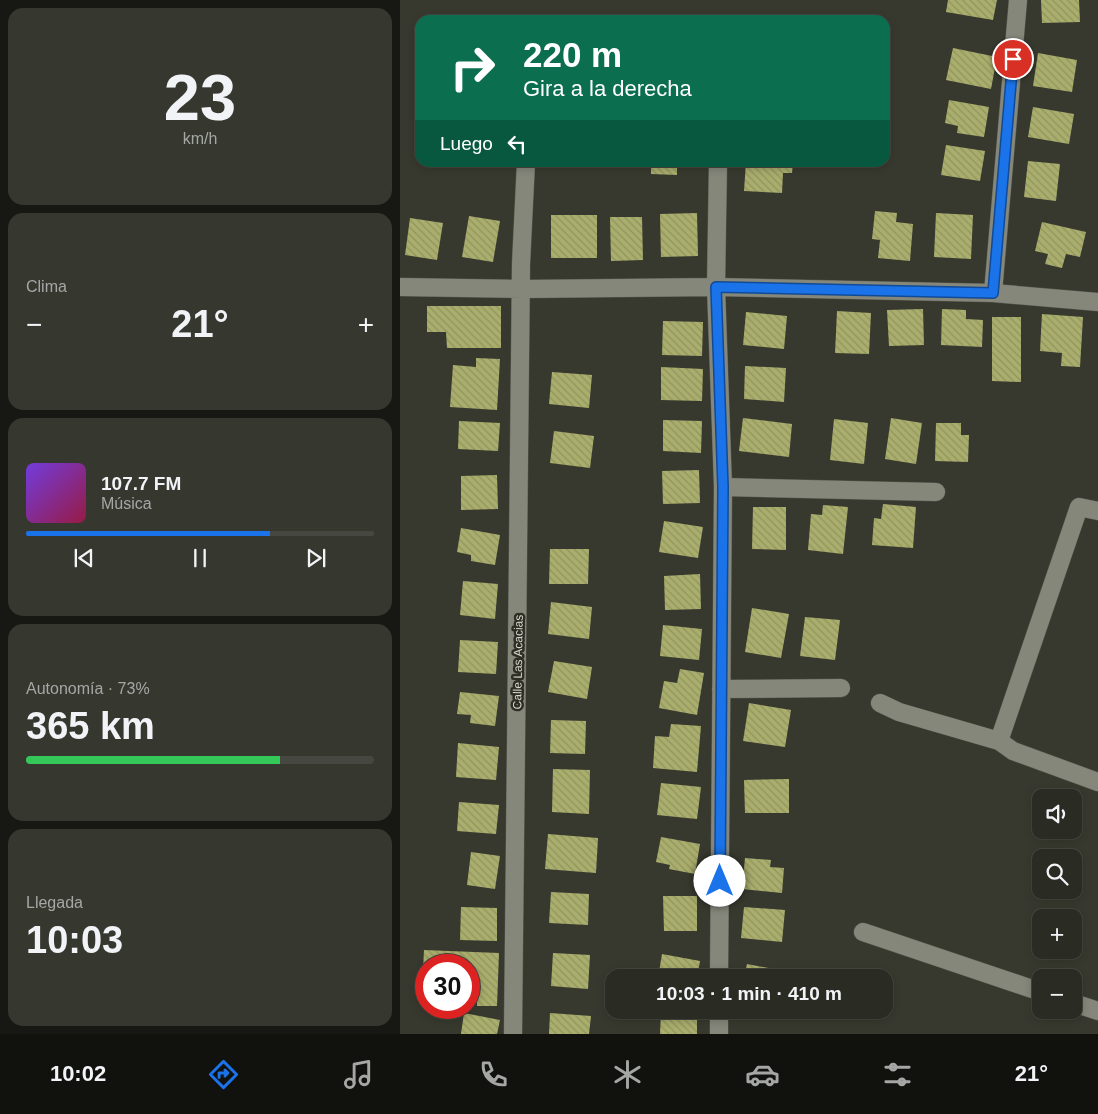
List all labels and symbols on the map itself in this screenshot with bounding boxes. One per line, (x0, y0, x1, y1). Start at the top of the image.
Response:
pin (992, 38, 1034, 80)
street label: Calle Las Acacias (510, 615, 526, 709)
position arrow (693, 854, 745, 906)
speed limit sign: 30 (415, 954, 480, 1019)

